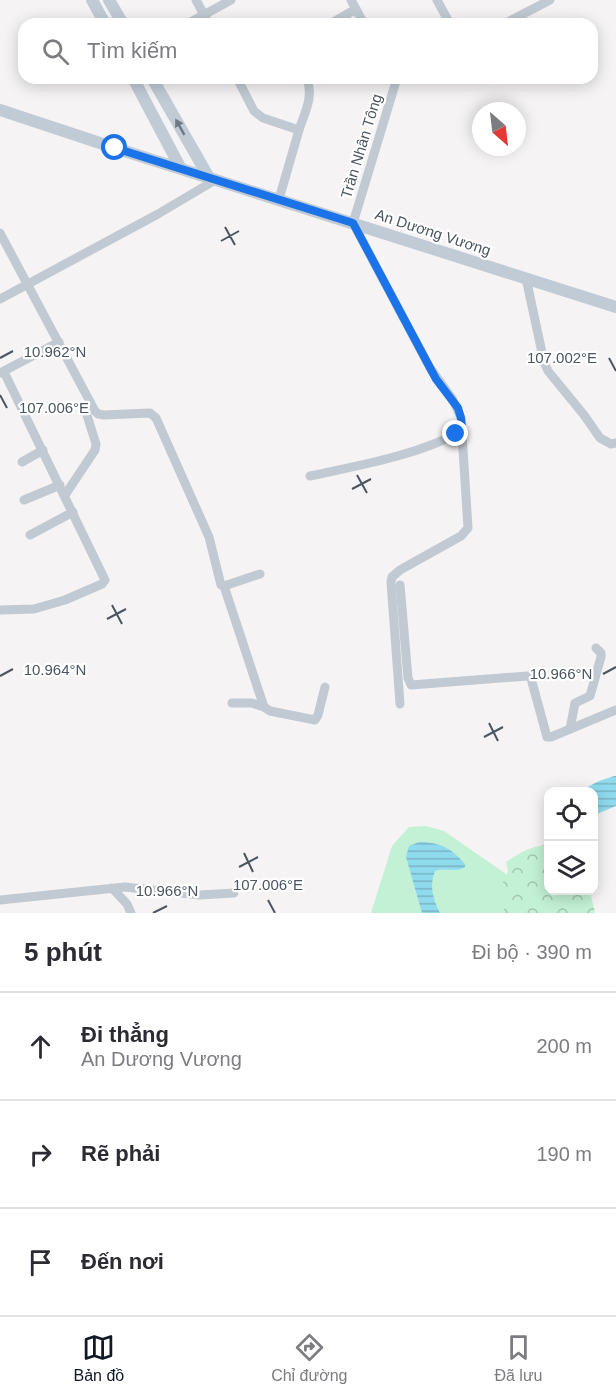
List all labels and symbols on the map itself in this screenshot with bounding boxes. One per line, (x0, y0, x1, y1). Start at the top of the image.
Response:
street label: Trần Nhân Tông (337, 92, 385, 200)
north arrow (472, 102, 526, 156)
one-way arrow (175, 118, 185, 135)
route start (101, 134, 127, 160)
street label: An Dương Vương (373, 205, 493, 259)
text: 10.962°N (24, 343, 86, 360)
text: 107.002°E (527, 349, 597, 366)
text: 107.006°E (19, 399, 89, 416)
route end (442, 420, 468, 446)
text: 10.964°N (24, 661, 86, 678)
text: 10.966°N (530, 665, 592, 682)
text: 107.006°E (233, 876, 303, 893)
text: 10.966°N (136, 882, 198, 899)

